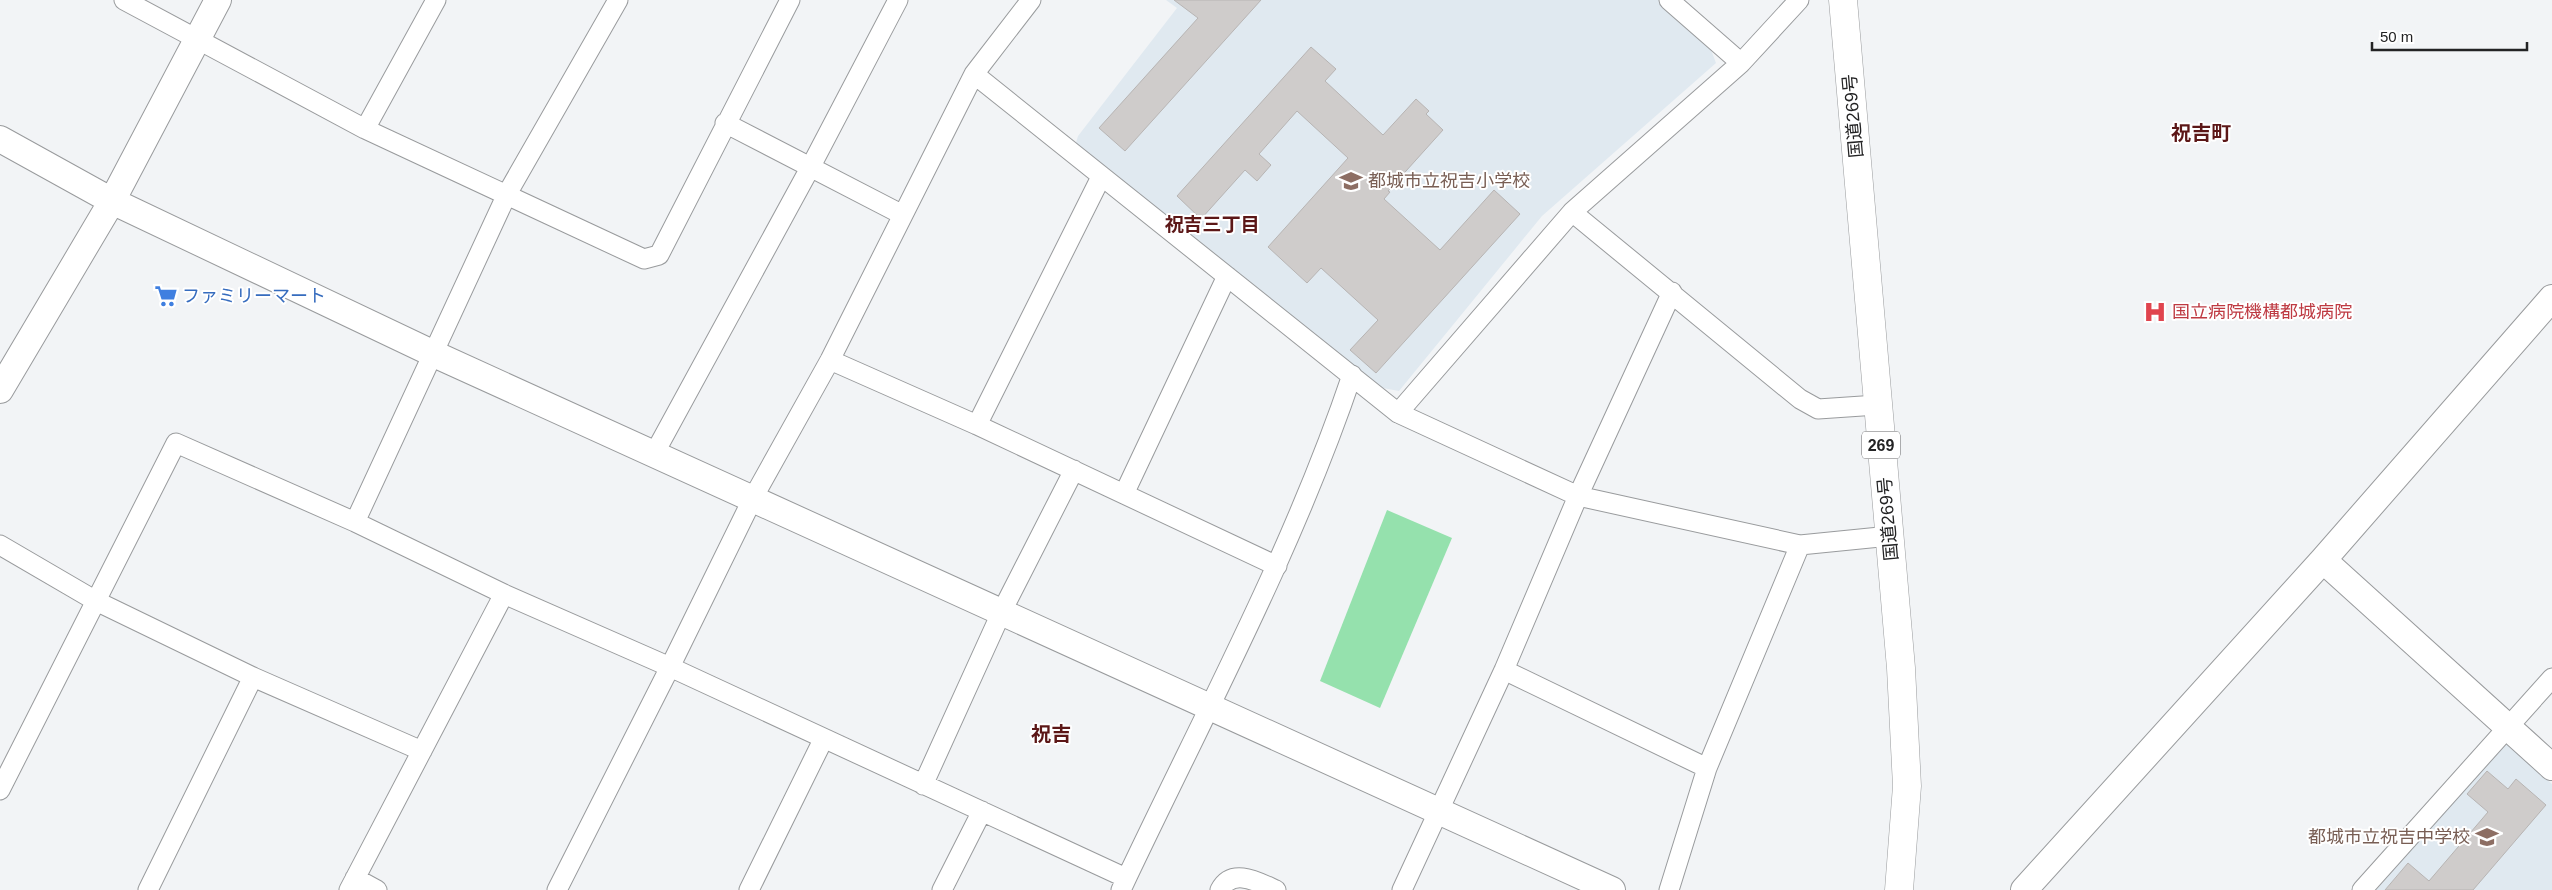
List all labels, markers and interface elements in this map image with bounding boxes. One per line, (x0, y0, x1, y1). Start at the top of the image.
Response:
scale bar (2372, 20, 2527, 52)
text: 50 m (2380, 28, 2413, 45)
street label: 国道269号 (1839, 73, 1867, 159)
district label: 祝吉町 (2171, 122, 2231, 144)
school or university icon: 都城市立祝吉小学校 (1338, 168, 1364, 194)
place label: 都城市立祝吉小学校 (1368, 171, 1530, 191)
district label: 祝吉三丁目 (1164, 214, 1260, 235)
supermarket icon: ファミリーマート (153, 283, 179, 309)
place label: ファミリーマート (182, 286, 326, 306)
hospital icon: 国立病院機構都城病院 (2142, 299, 2168, 325)
place label: 国立病院機構都城病院 (2172, 302, 2352, 322)
road number: 269 (1862, 432, 1900, 458)
street label: 国道269号 (1874, 476, 1902, 562)
district label: 祝吉 (1031, 723, 1071, 745)
school or university icon: 都城市立祝吉中学校 (2474, 824, 2500, 850)
place label: 都城市立祝吉中学校 (2308, 827, 2470, 847)

